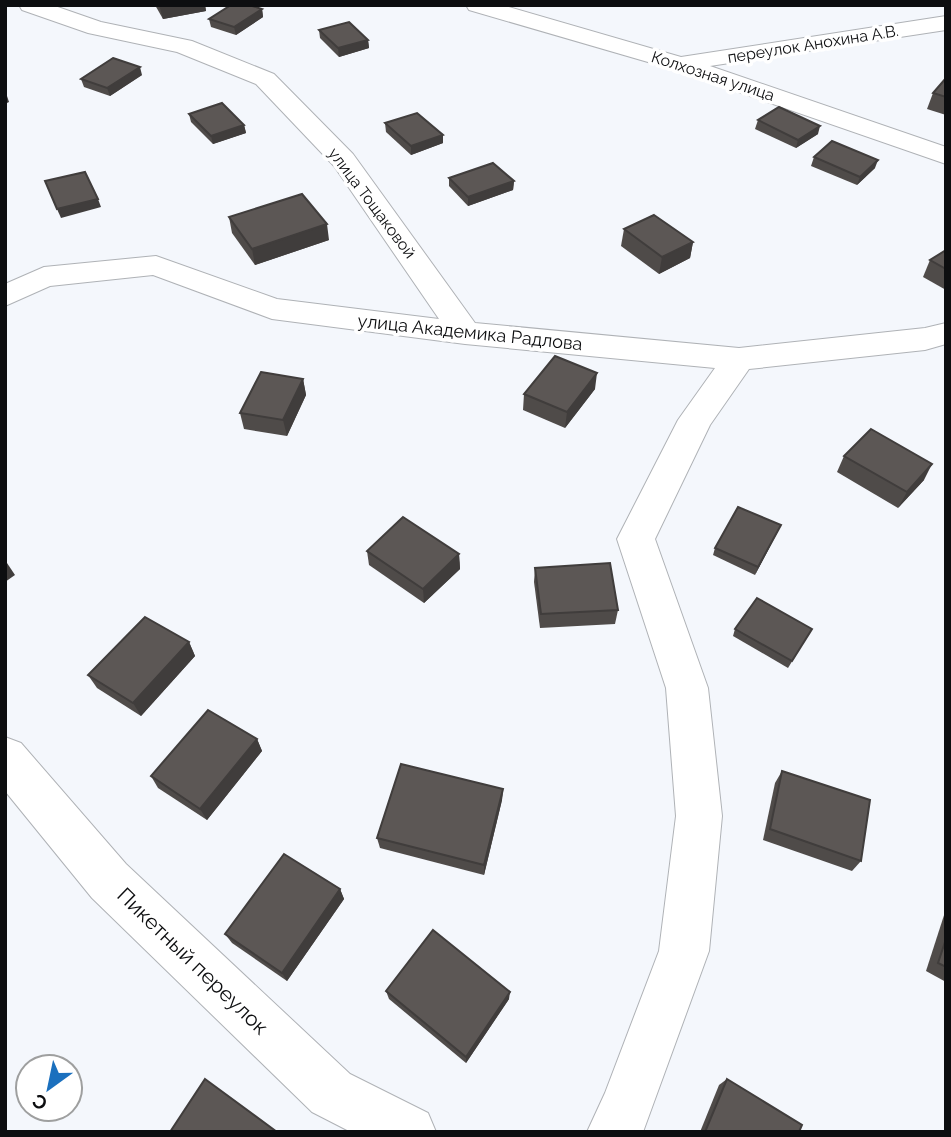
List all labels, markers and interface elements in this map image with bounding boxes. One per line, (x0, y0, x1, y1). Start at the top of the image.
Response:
street label: переулок Анохина А.В. (726, 21, 900, 67)
street label: Колхозная улица (649, 47, 777, 105)
street label: улица Тощаковой (324, 144, 420, 262)
street label: улица Академика Радлова (357, 310, 583, 354)
street label: Пикетный переулок (112, 882, 274, 1040)
north arrow (14, 1053, 84, 1123)
text: С (28, 1089, 51, 1115)

